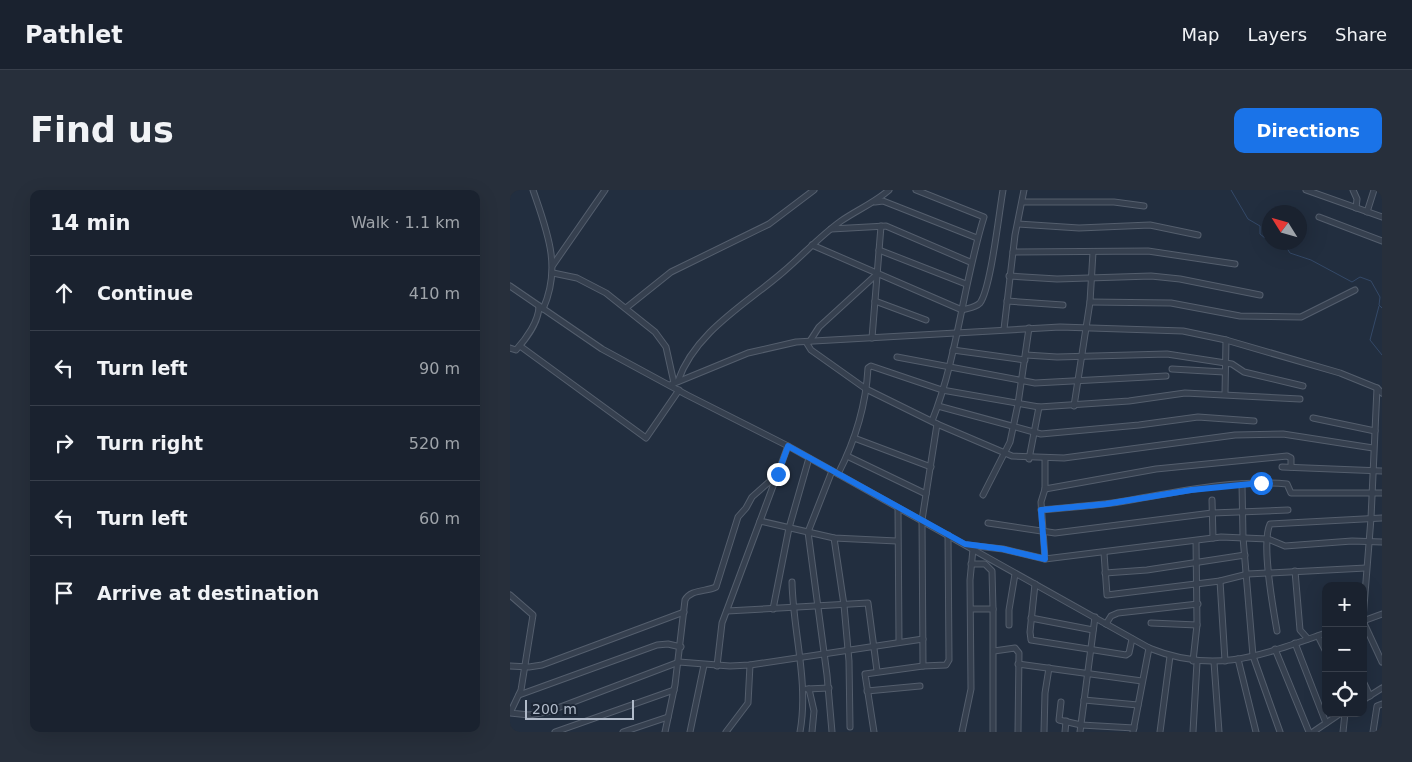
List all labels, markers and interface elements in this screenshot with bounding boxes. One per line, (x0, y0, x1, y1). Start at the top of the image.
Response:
text: Pathlet (25, 21, 123, 49)
text: Map (1181, 24, 1219, 45)
text: Layers (1247, 24, 1307, 45)
text: Share (1335, 24, 1387, 45)
button: Directions (1234, 108, 1382, 153)
text: Find us (30, 110, 174, 150)
north arrow (1262, 205, 1307, 250)
text: 14 min (50, 211, 131, 235)
text: Walk · 1.1 km (351, 213, 460, 232)
icon: ahead (50, 279, 78, 307)
text: Continue (97, 282, 193, 304)
text: 410 m (409, 284, 460, 303)
icon: left (50, 354, 78, 382)
text: Turn left (97, 357, 188, 379)
text: 90 m (419, 359, 460, 378)
icon: right (50, 429, 78, 457)
text: Turn right (97, 432, 203, 454)
text: 520 m (409, 434, 460, 453)
route end (767, 463, 790, 486)
route start (1250, 472, 1273, 495)
icon: left (50, 504, 78, 532)
text: Turn left (97, 507, 188, 529)
text: 60 m (419, 509, 460, 528)
icon: arrive (50, 579, 78, 607)
text: Arrive at destination (97, 582, 319, 604)
map controls (1322, 582, 1367, 717)
button: + (1322, 582, 1367, 627)
button: − (1322, 627, 1367, 672)
button: locate (1322, 672, 1367, 717)
scale bar (525, 697, 634, 720)
text: 200 m (532, 701, 577, 717)

